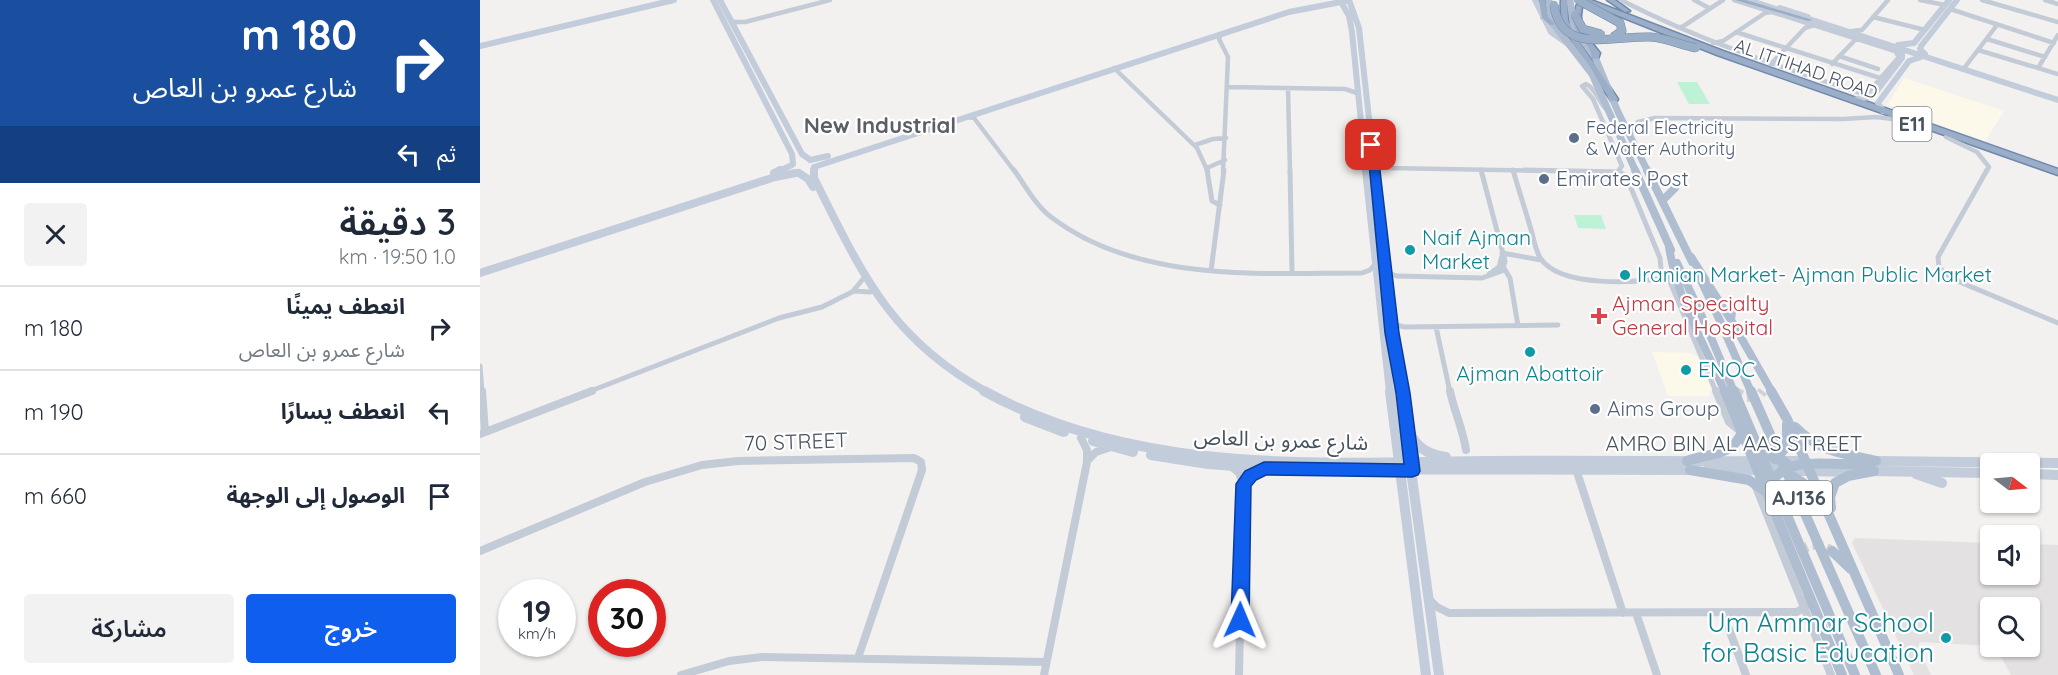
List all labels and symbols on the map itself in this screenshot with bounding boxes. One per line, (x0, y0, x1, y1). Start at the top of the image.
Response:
street label: AL ITTIHAD ROAD (1731, 33, 1881, 104)
road number: E11 (1892, 107, 1932, 141)
district label: New Industrial (804, 111, 956, 139)
place label: Federal Electricity & Water Authority (1586, 116, 1735, 160)
pin (1345, 119, 1396, 170)
marker: Federal Electricity & Water Authority (1567, 131, 1581, 145)
place label: Emirates Post (1556, 165, 1689, 191)
marker: Emirates Post (1537, 172, 1551, 186)
place label: Naif Ajman Market (1422, 224, 1531, 274)
marker: Naif Ajman Market (1403, 243, 1417, 257)
place label: Iranian Market- Ajman Public Market (1637, 261, 1992, 287)
marker: Iranian Market- Ajman Public Market (1618, 268, 1632, 282)
place label: Ajman Specialty General Hospital (1612, 290, 1773, 340)
marker: Ajman Specialty General Hospital (1590, 307, 1608, 325)
marker: Ajman Abattoir (1523, 345, 1537, 359)
place label: ENOC (1698, 356, 1755, 382)
place label: Ajman Abattoir (1456, 360, 1604, 386)
marker: ENOC (1679, 363, 1693, 377)
place label: Aims Group (1607, 395, 1719, 421)
marker: Aims Group (1588, 402, 1602, 416)
street label: شارع عمرو بن العاص (1193, 423, 1369, 458)
street label: 70 STREET (743, 426, 848, 456)
street label: AMRO BIN AL AAS STREET (1606, 430, 1862, 456)
north arrow (1980, 453, 2040, 513)
road number: AJ136 (1766, 481, 1832, 515)
speed limit sign: 30 (588, 579, 666, 657)
position arrow (1208, 588, 1272, 652)
place label: Um Ammar School for Basic Education (1702, 606, 1934, 669)
marker: Um Ammar School for Basic Education (1939, 631, 1953, 645)

